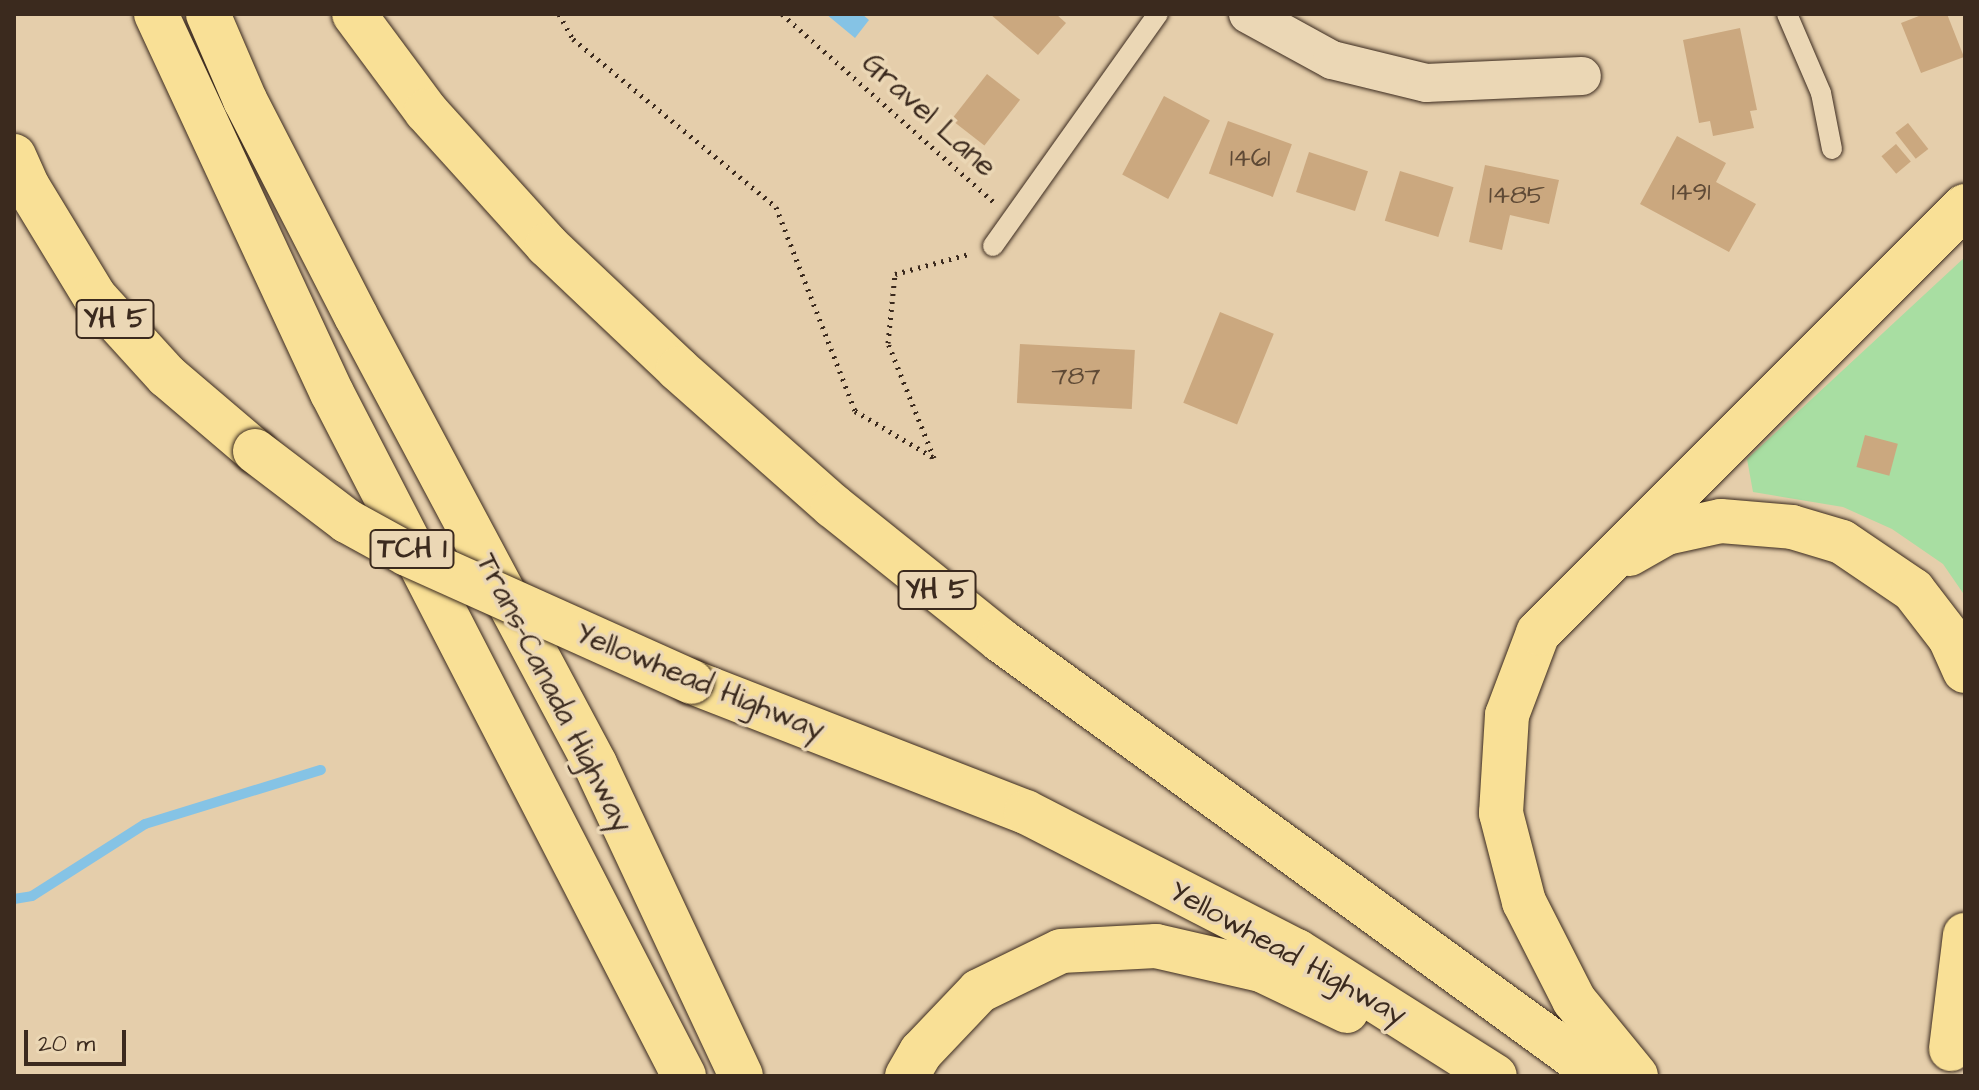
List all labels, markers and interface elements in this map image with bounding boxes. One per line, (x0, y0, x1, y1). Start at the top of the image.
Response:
street label: Gravel Lane (854, 45, 1004, 185)
house number: 1461 (1230, 143, 1270, 175)
house number: 1491 (1671, 177, 1711, 209)
house number: 1485 (1489, 180, 1545, 212)
road number: YH 5 (75, 295, 155, 343)
house number: 787 (1052, 361, 1100, 393)
road number: TCH 1 (368, 525, 456, 573)
street label: Trans-Canada Highway (468, 547, 640, 839)
road number: YH 5 (897, 566, 977, 614)
street label: Yellowhead Highway (570, 616, 830, 748)
street label: Yellowhead Highway (1163, 873, 1413, 1033)
scale bar (28, 1014, 130, 1064)
text: 20 m (38, 1027, 95, 1061)

